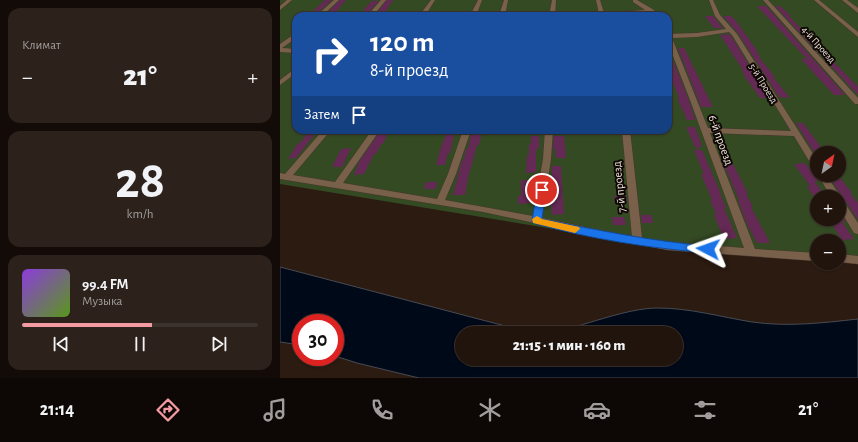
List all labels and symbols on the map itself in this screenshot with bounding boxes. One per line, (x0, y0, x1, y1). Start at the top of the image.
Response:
street label: 4-й Проезд (799, 25, 837, 65)
street label: 5-й Проезд (747, 62, 779, 105)
street label: 6-й проезд (706, 113, 736, 167)
north arrow (810, 146, 846, 182)
street label: 7-й проезд (610, 161, 628, 213)
pin (525, 173, 559, 207)
position arrow (687, 228, 729, 270)
speed limit sign: 30 (292, 314, 344, 366)

